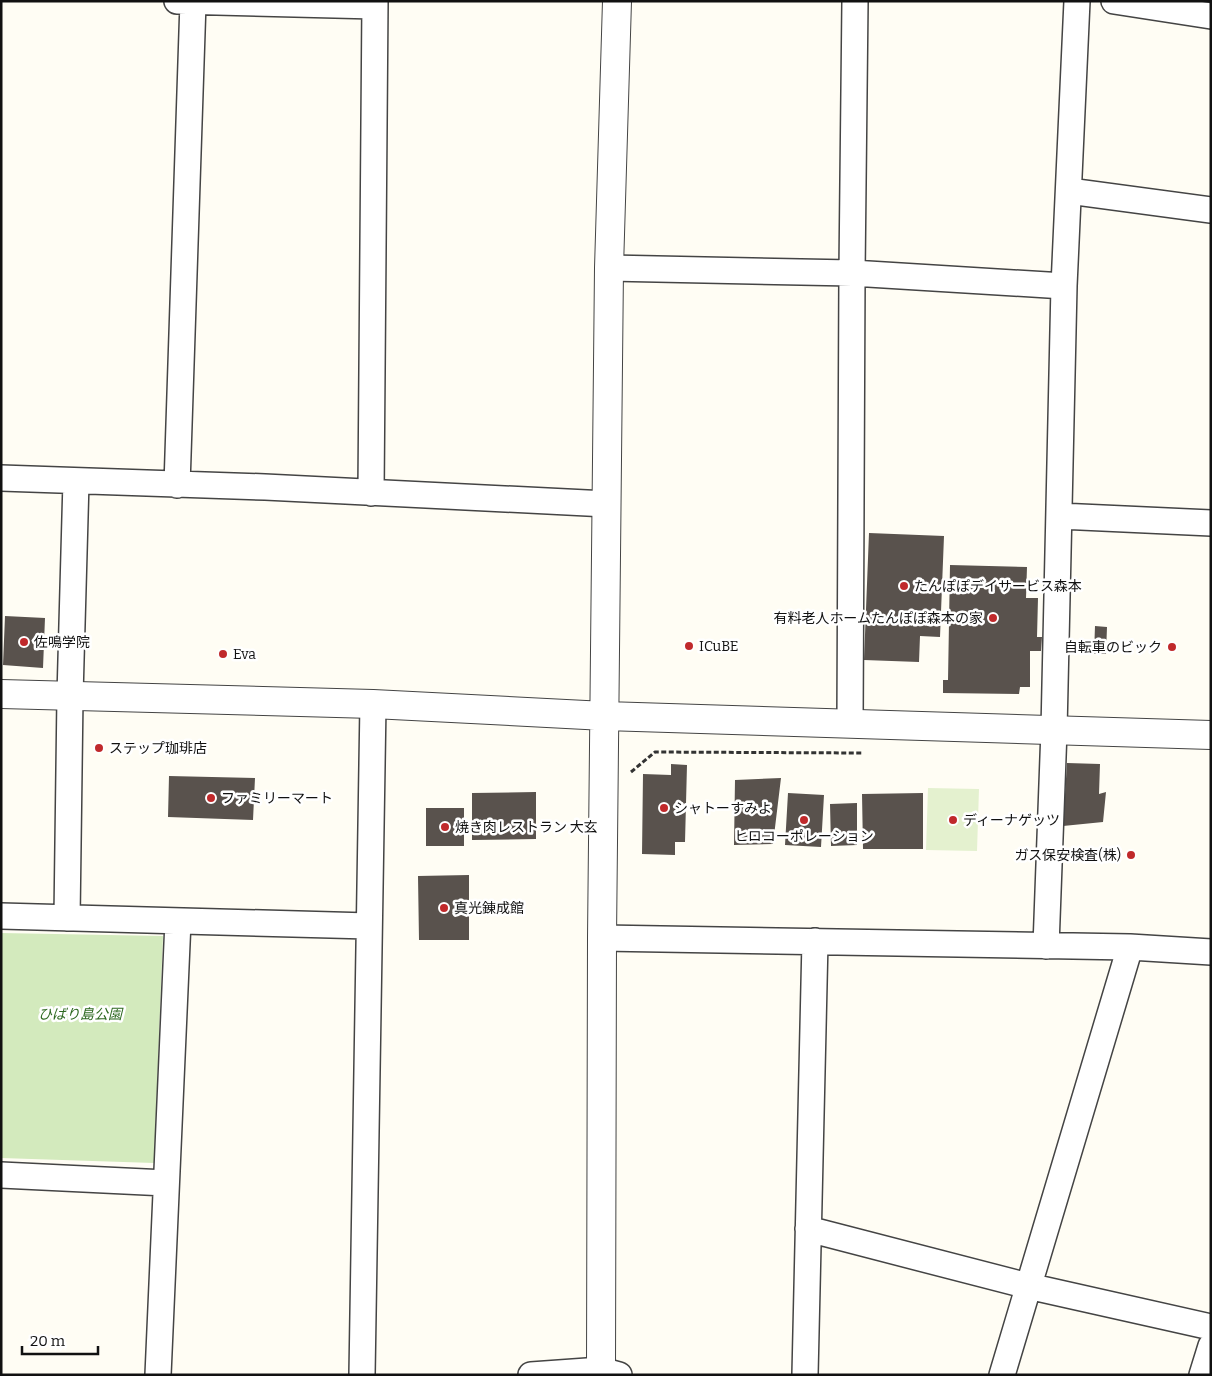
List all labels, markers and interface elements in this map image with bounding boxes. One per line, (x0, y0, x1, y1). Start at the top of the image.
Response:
place label: たんぽぽデイサービス森本 (914, 578, 1082, 595)
marker: たんぽぽデイサービス森本 (898, 580, 910, 592)
place label: 有料老人ホームたんぽぽ森本の家 (773, 610, 983, 627)
marker: 有料老人ホームたんぽぽ森本の家 (987, 612, 999, 624)
place label: 佐鳴学院 (34, 634, 90, 651)
marker: 佐鳴学院 (18, 636, 30, 648)
place label: ICuBE (699, 638, 739, 655)
place label: 自転車のビック (1064, 639, 1162, 656)
marker: ICuBE (683, 640, 695, 652)
marker: 自転車のビック (1166, 641, 1178, 653)
place label: Eva (233, 646, 256, 663)
marker: Eva (217, 648, 229, 660)
place label: ステップ珈琲店 (109, 740, 207, 757)
marker: ステップ珈琲店 (93, 742, 105, 754)
place label: ファミリーマート (221, 790, 333, 807)
marker: ファミリーマート (205, 792, 217, 804)
place label: シャトーすみよ (674, 800, 772, 817)
marker: シャトーすみよ (658, 802, 670, 814)
place label: ディーナゲッツ (963, 812, 1060, 829)
marker: ヒロコーポレーション (798, 814, 810, 826)
marker: ディーナゲッツ (947, 814, 959, 826)
place label: 焼き肉レストラン 大玄 (455, 819, 598, 836)
marker: 焼き肉レストラン 大玄 (439, 821, 451, 833)
place label: ヒロコーポレーション (734, 828, 874, 845)
place label: ガス保安検査(株) (1014, 847, 1121, 864)
marker: ガス保安検査(株) (1125, 849, 1137, 861)
place label: 真光錬成館 (454, 900, 524, 917)
marker: 真光錬成館 (438, 902, 450, 914)
park label: ひばり島公園 (38, 1006, 124, 1023)
scale bar (22, 1324, 99, 1356)
text: 20 m (30, 1332, 66, 1350)

